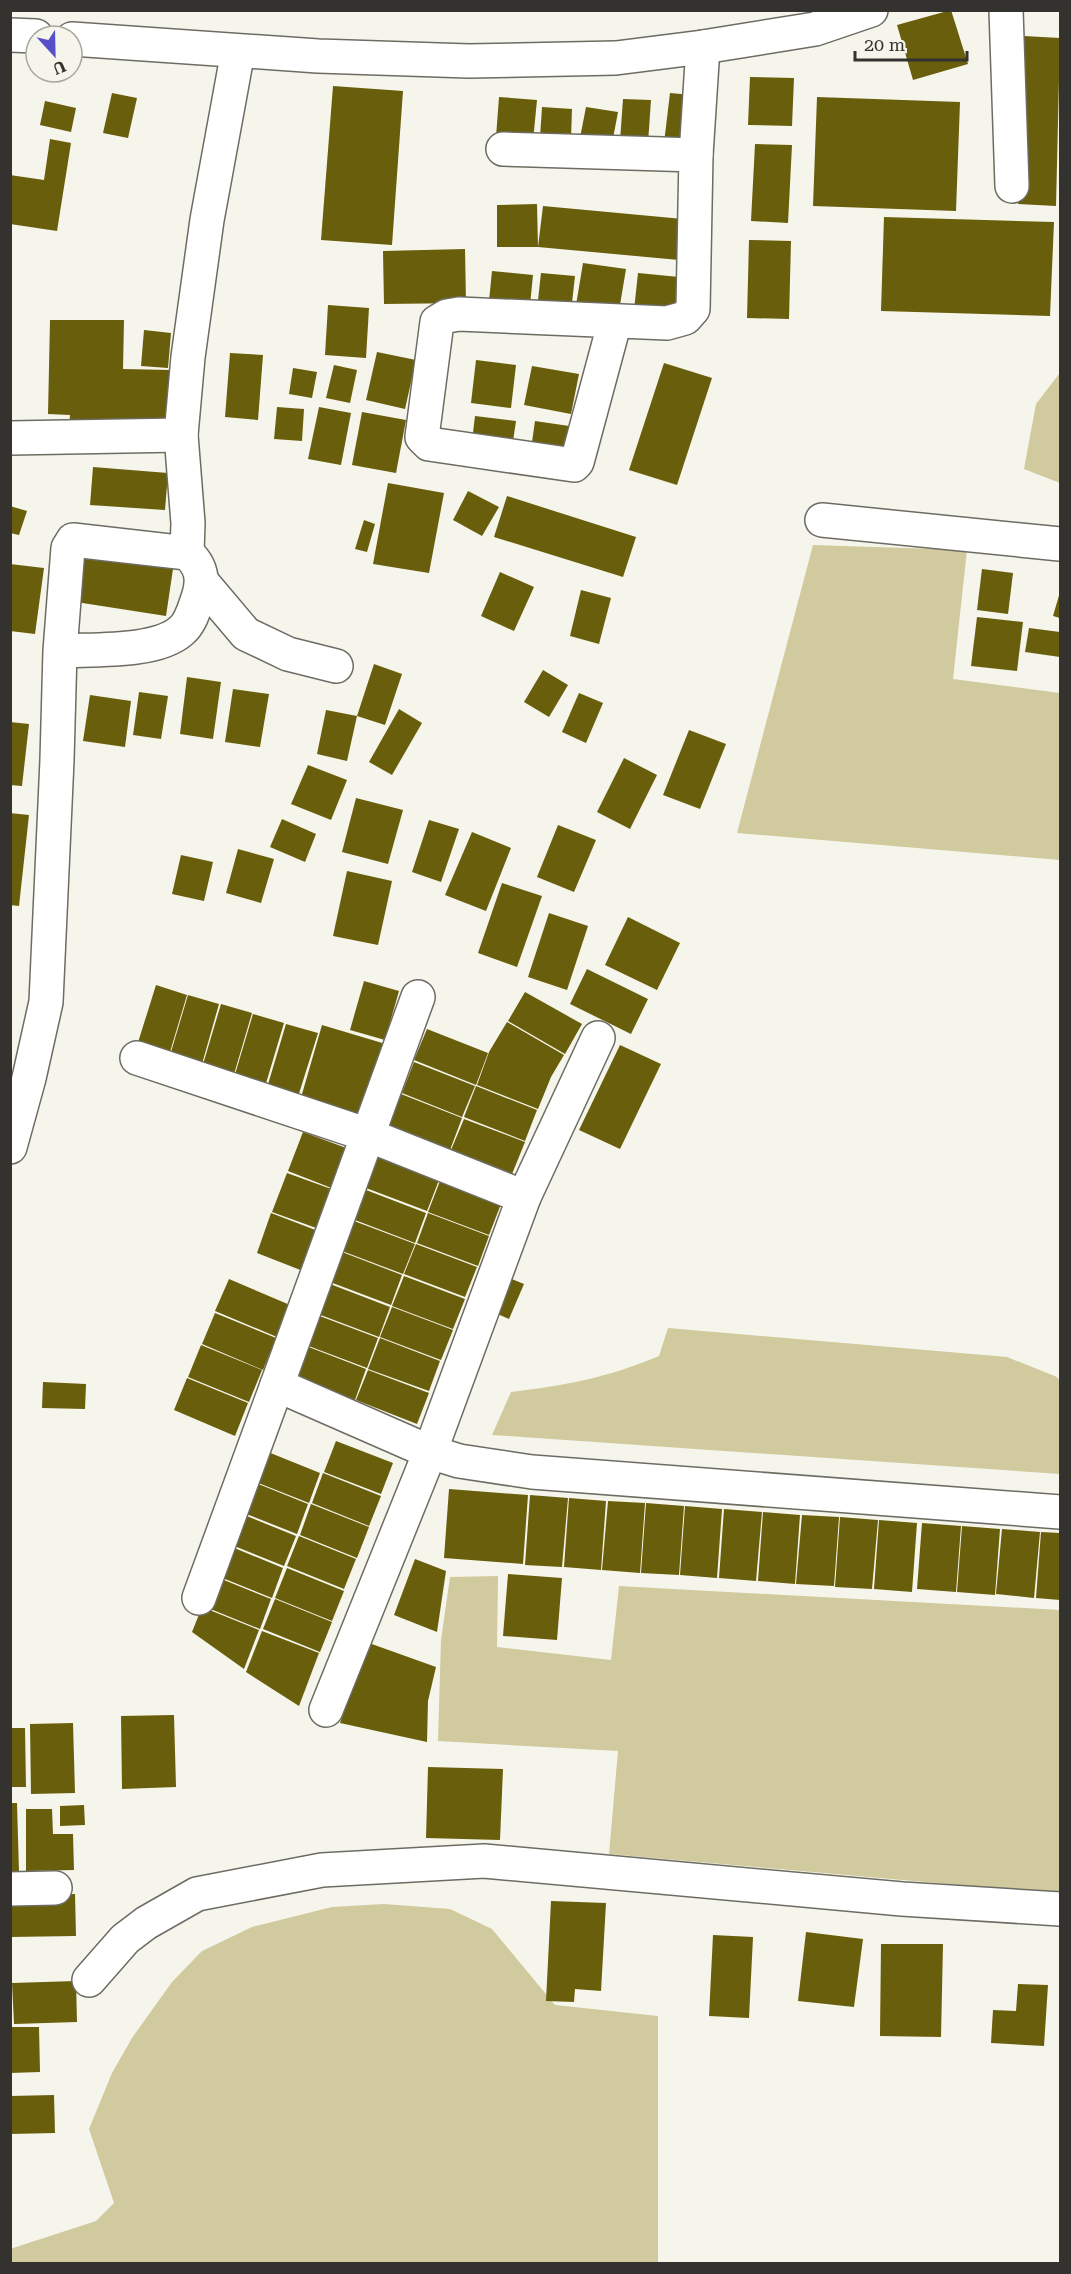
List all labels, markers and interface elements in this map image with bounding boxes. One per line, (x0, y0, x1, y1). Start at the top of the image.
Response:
north arrow (24, 24, 84, 84)
scale bar (855, 24, 968, 62)
text: 20 m (864, 34, 905, 55)
text: U (50, 56, 69, 79)

